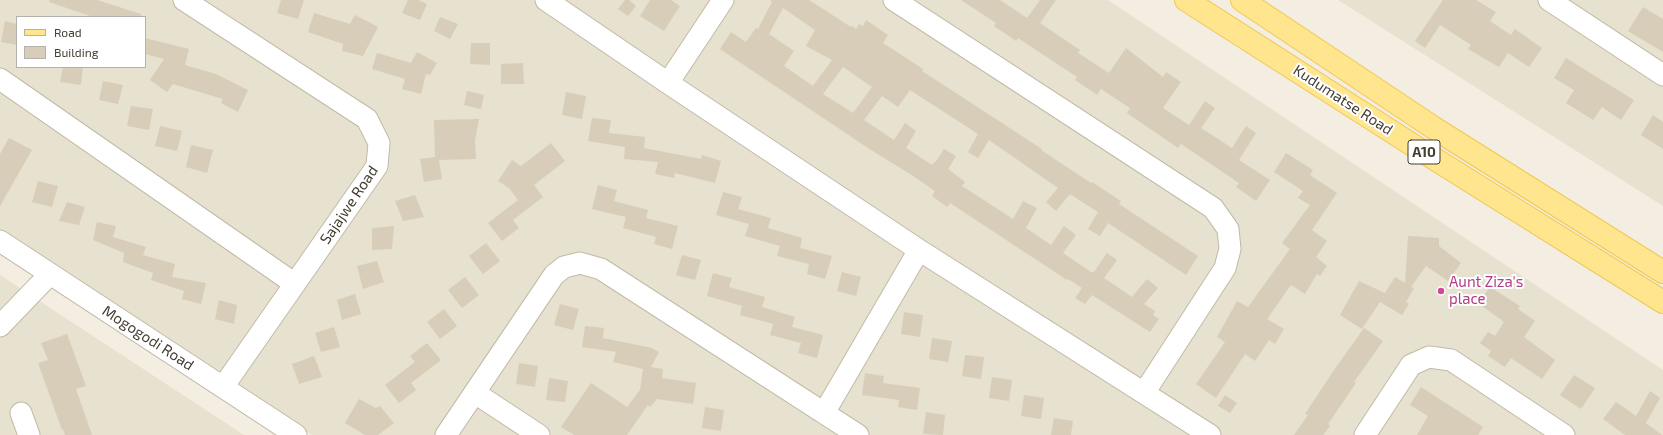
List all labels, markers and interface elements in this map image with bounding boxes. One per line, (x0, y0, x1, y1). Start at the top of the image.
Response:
legend (16, 16, 146, 68)
text: Road (54, 25, 82, 39)
text: Building (54, 45, 98, 59)
street label: Kudumatse Road (1290, 61, 1396, 139)
road number: A10 (1408, 140, 1440, 164)
street label: Sajajwe Road (316, 162, 382, 248)
place label: Aunt Ziza's place (1449, 273, 1523, 308)
marker: Aunt Ziza's place (1436, 286, 1446, 296)
street label: Mogogodi Road (99, 302, 197, 374)

